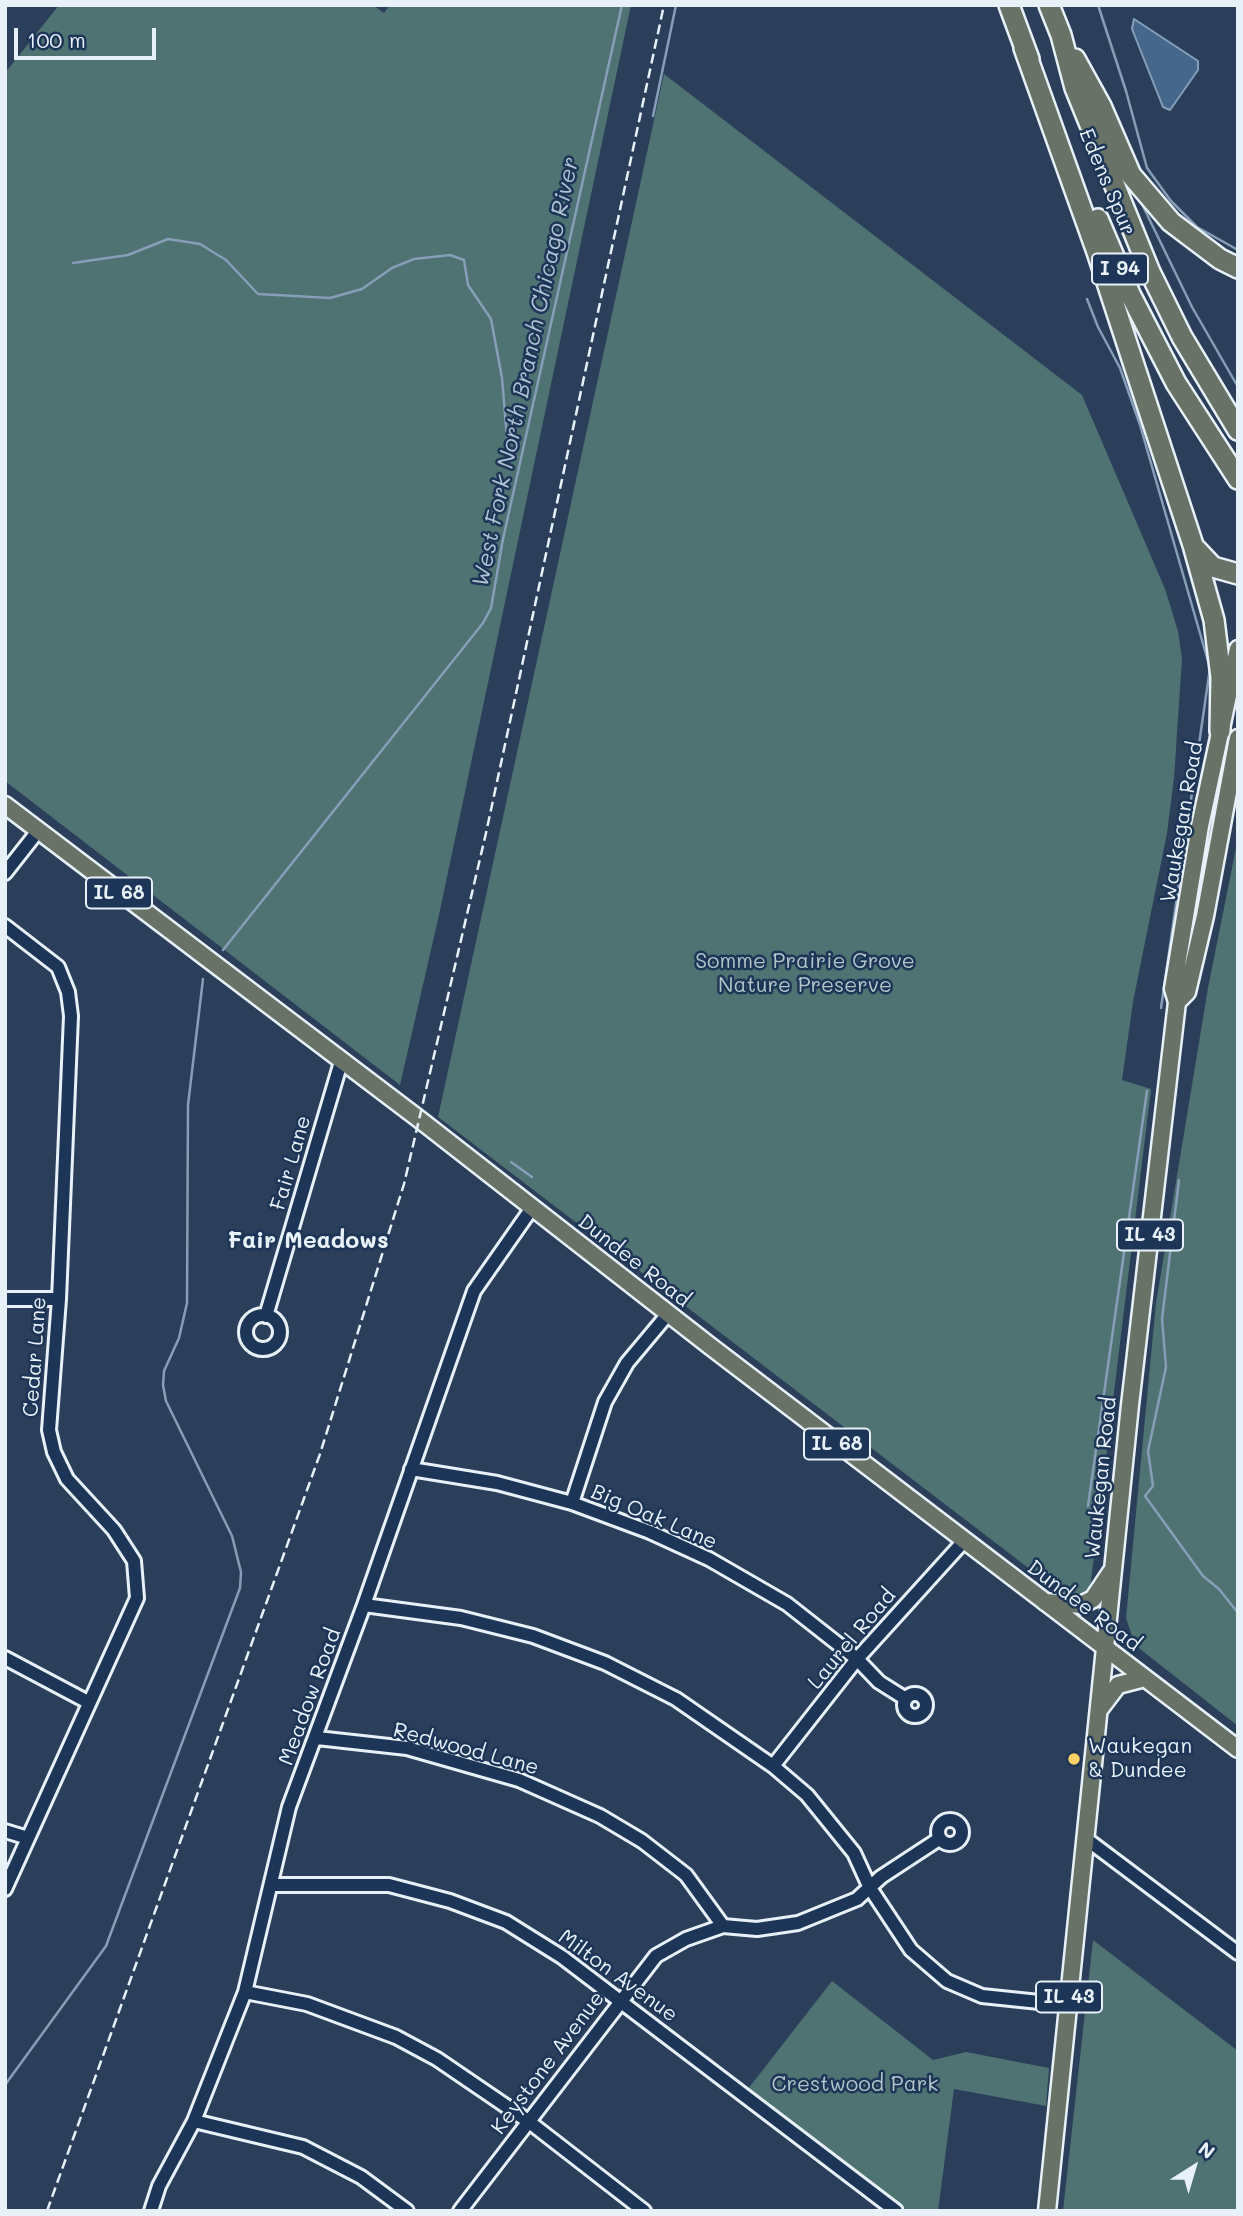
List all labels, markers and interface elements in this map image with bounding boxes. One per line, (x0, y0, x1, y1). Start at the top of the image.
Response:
scale bar (18, 14, 159, 58)
text: 100 m (27, 26, 86, 53)
street label: Edens Spur (1073, 125, 1141, 239)
water label: West Fork North Branch Chicago River (467, 155, 585, 589)
road number: I 94 (1092, 254, 1148, 284)
street label: Waukegan Road (1155, 740, 1209, 904)
road number: IL 68 (86, 878, 152, 908)
park label: Somme Prairie Grove Nature Preserve (695, 949, 915, 999)
street label: Fair Lane (265, 1113, 317, 1213)
street label: Dundee Road (573, 1209, 695, 1313)
road number: IL 43 (1117, 1219, 1183, 1250)
district label: Fair Meadows (227, 1227, 389, 1255)
street label: Cedar Lane (18, 1296, 52, 1418)
street label: Waukegan Road (1080, 1396, 1122, 1560)
road number: IL 68 (804, 1428, 870, 1460)
street label: Big Oak Lane (587, 1479, 721, 1555)
street label: Dundee Road (1022, 1555, 1146, 1657)
street label: Laurel Road (803, 1584, 901, 1694)
street label: Meadow Road (274, 1625, 346, 1769)
street label: Redwood Lane (390, 1717, 542, 1781)
place label: Waukegan & Dundee (1088, 1734, 1192, 1784)
marker: Waukegan & Dundee (1066, 1751, 1082, 1767)
street label: Milton Avenue (554, 1924, 682, 2028)
road number: IL 43 (1036, 1982, 1102, 2012)
street label: Keystone Avenue (486, 1986, 610, 2140)
park label: Crestwood Park (772, 2072, 938, 2098)
north arrow (1159, 2132, 1229, 2202)
text: N (1194, 2136, 1220, 2164)

